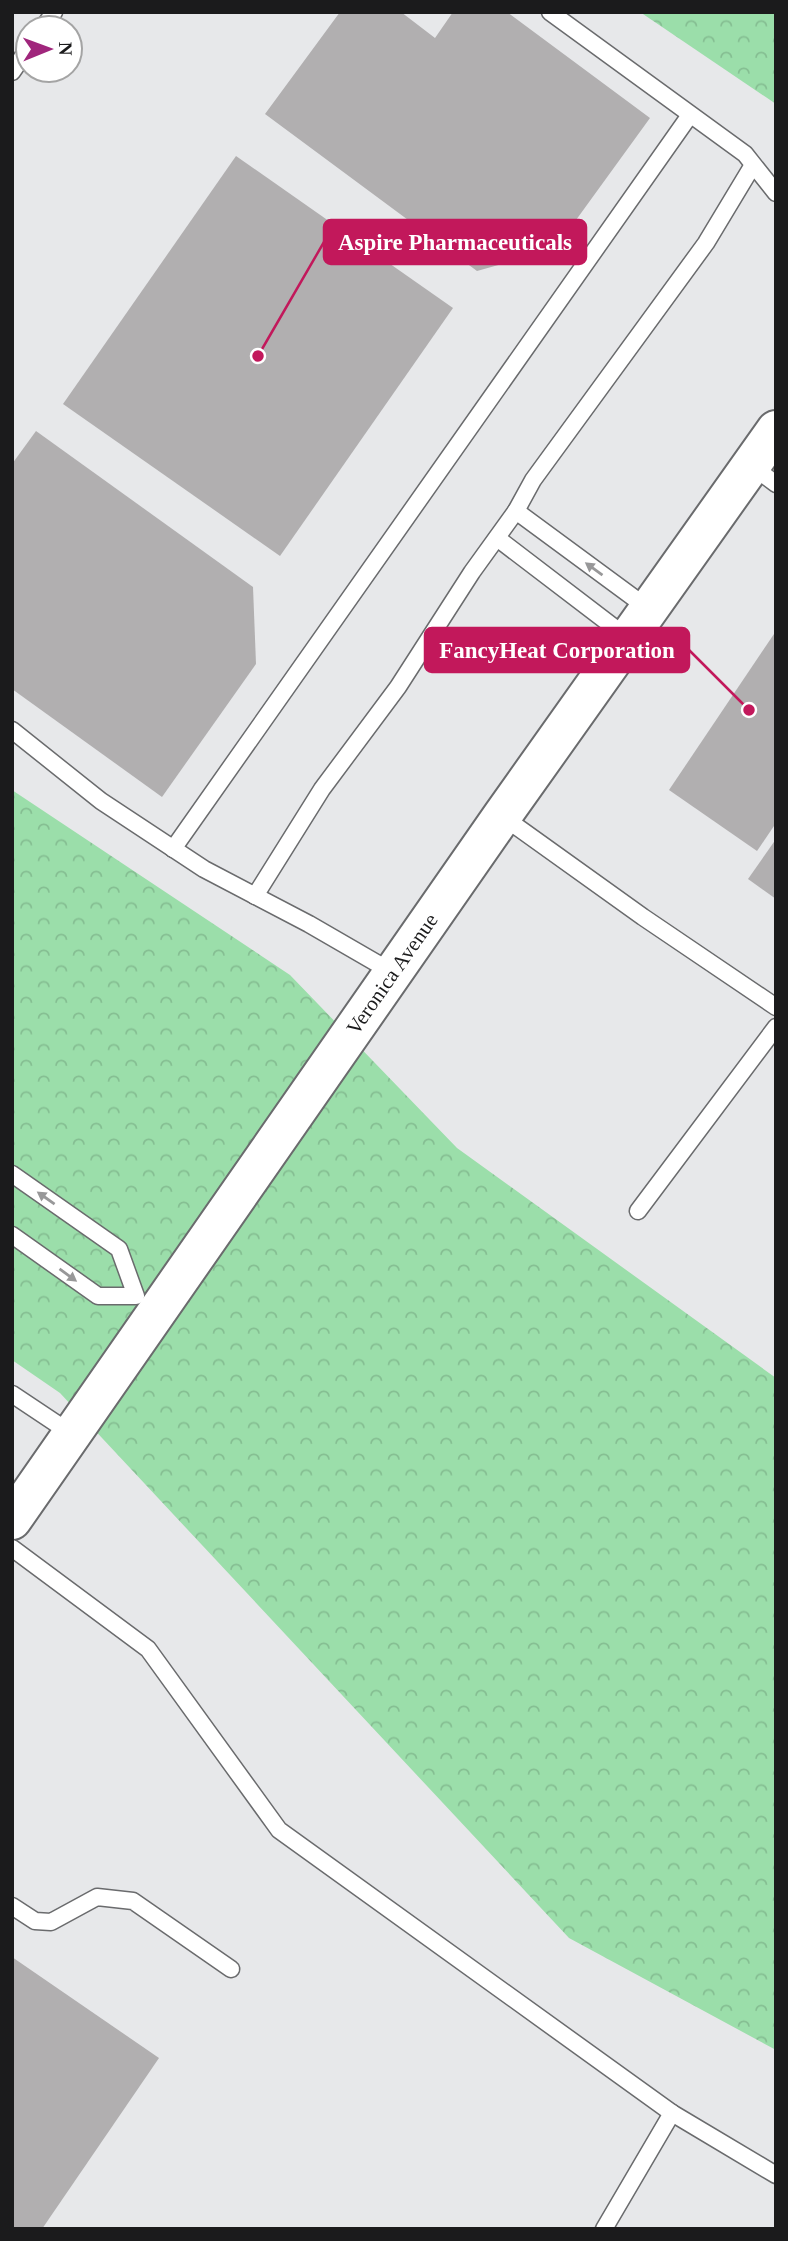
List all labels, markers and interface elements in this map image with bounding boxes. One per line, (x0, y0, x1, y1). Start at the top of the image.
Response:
north arrow (14, 14, 84, 84)
text: N (55, 42, 76, 56)
callout: Aspire Pharmaceuticals (324, 220, 586, 264)
text: Aspire Pharmaceuticals (338, 230, 572, 255)
one-way arrow (585, 562, 603, 576)
callout: FancyHeat Corporation (425, 628, 689, 672)
text: FancyHeat Corporation (439, 638, 675, 663)
street label: Veronica Avenue (341, 909, 443, 1039)
one-way arrow (37, 1191, 55, 1205)
one-way arrow (59, 1267, 77, 1281)

